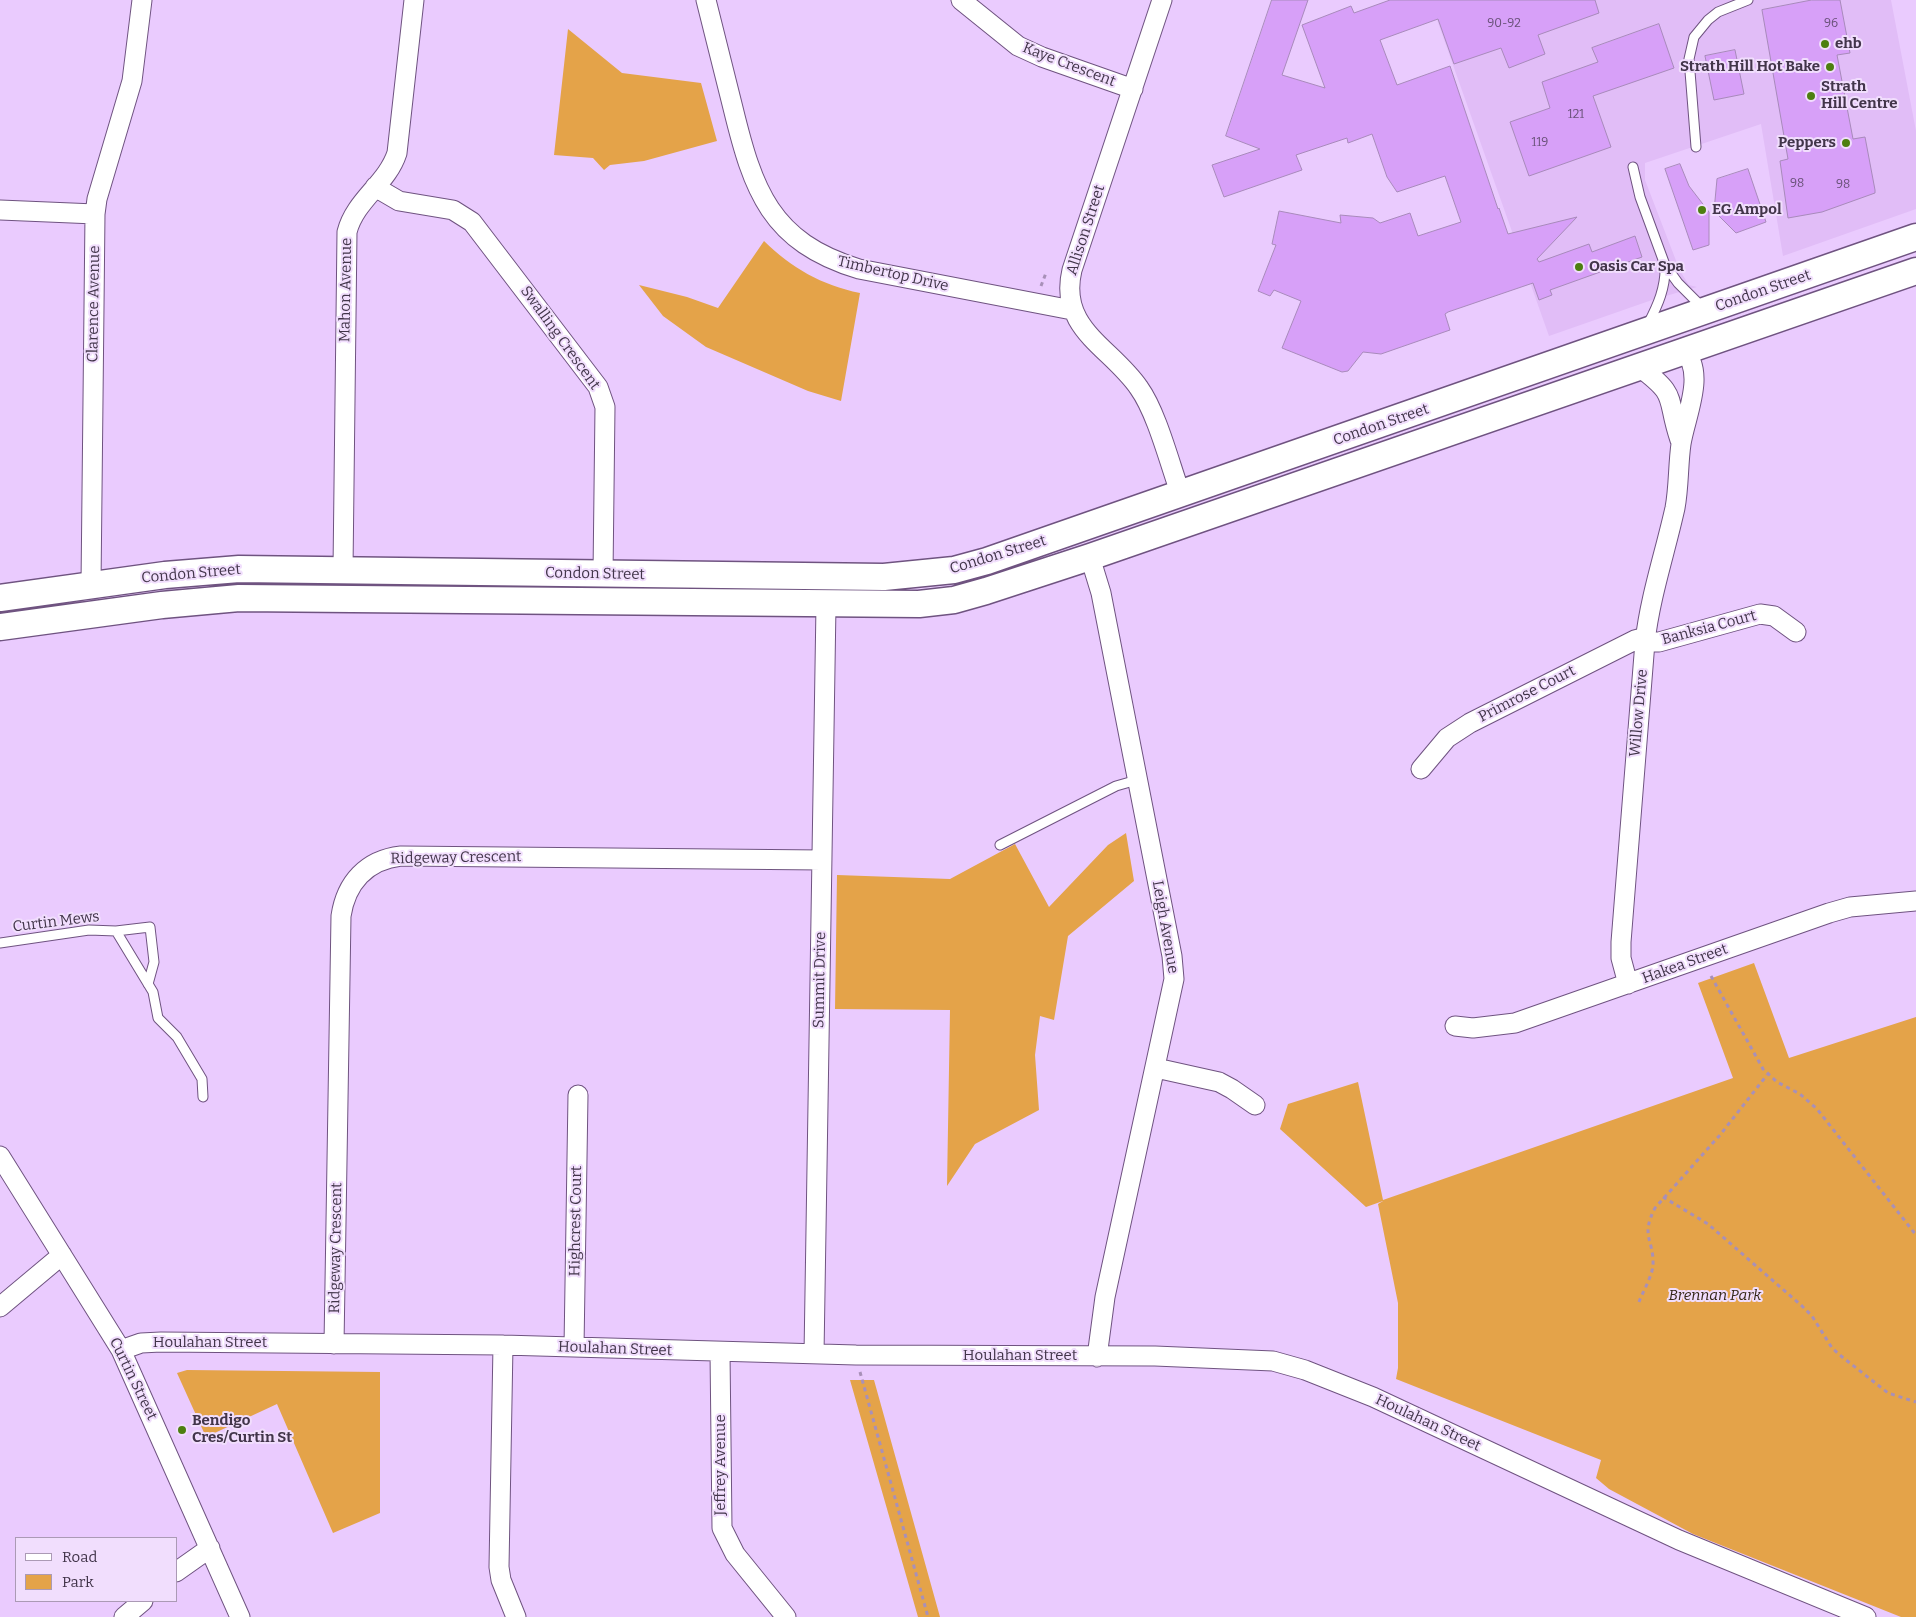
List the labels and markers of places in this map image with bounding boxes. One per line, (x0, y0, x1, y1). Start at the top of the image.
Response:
place label: ehb (1835, 35, 1862, 53)
marker: ehb (1819, 38, 1831, 50)
place label: Strath Hill Hot Bake (1680, 58, 1820, 76)
marker: Strath Hill Hot Bake (1824, 61, 1836, 73)
place label: Strath Hill Centre (1821, 78, 1898, 113)
marker: Strath Hill Centre (1805, 90, 1817, 102)
place label: Peppers (1778, 134, 1836, 152)
marker: Peppers (1840, 137, 1852, 149)
place label: EG Ampol (1712, 201, 1782, 219)
marker: EG Ampol (1696, 204, 1708, 216)
place label: Oasis Car Spa (1589, 258, 1684, 276)
marker: Oasis Car Spa (1573, 261, 1585, 273)
place label: Bendigo Cres/Curtin St (192, 1412, 292, 1447)
marker: Bendigo Cres/Curtin St (176, 1424, 188, 1436)

